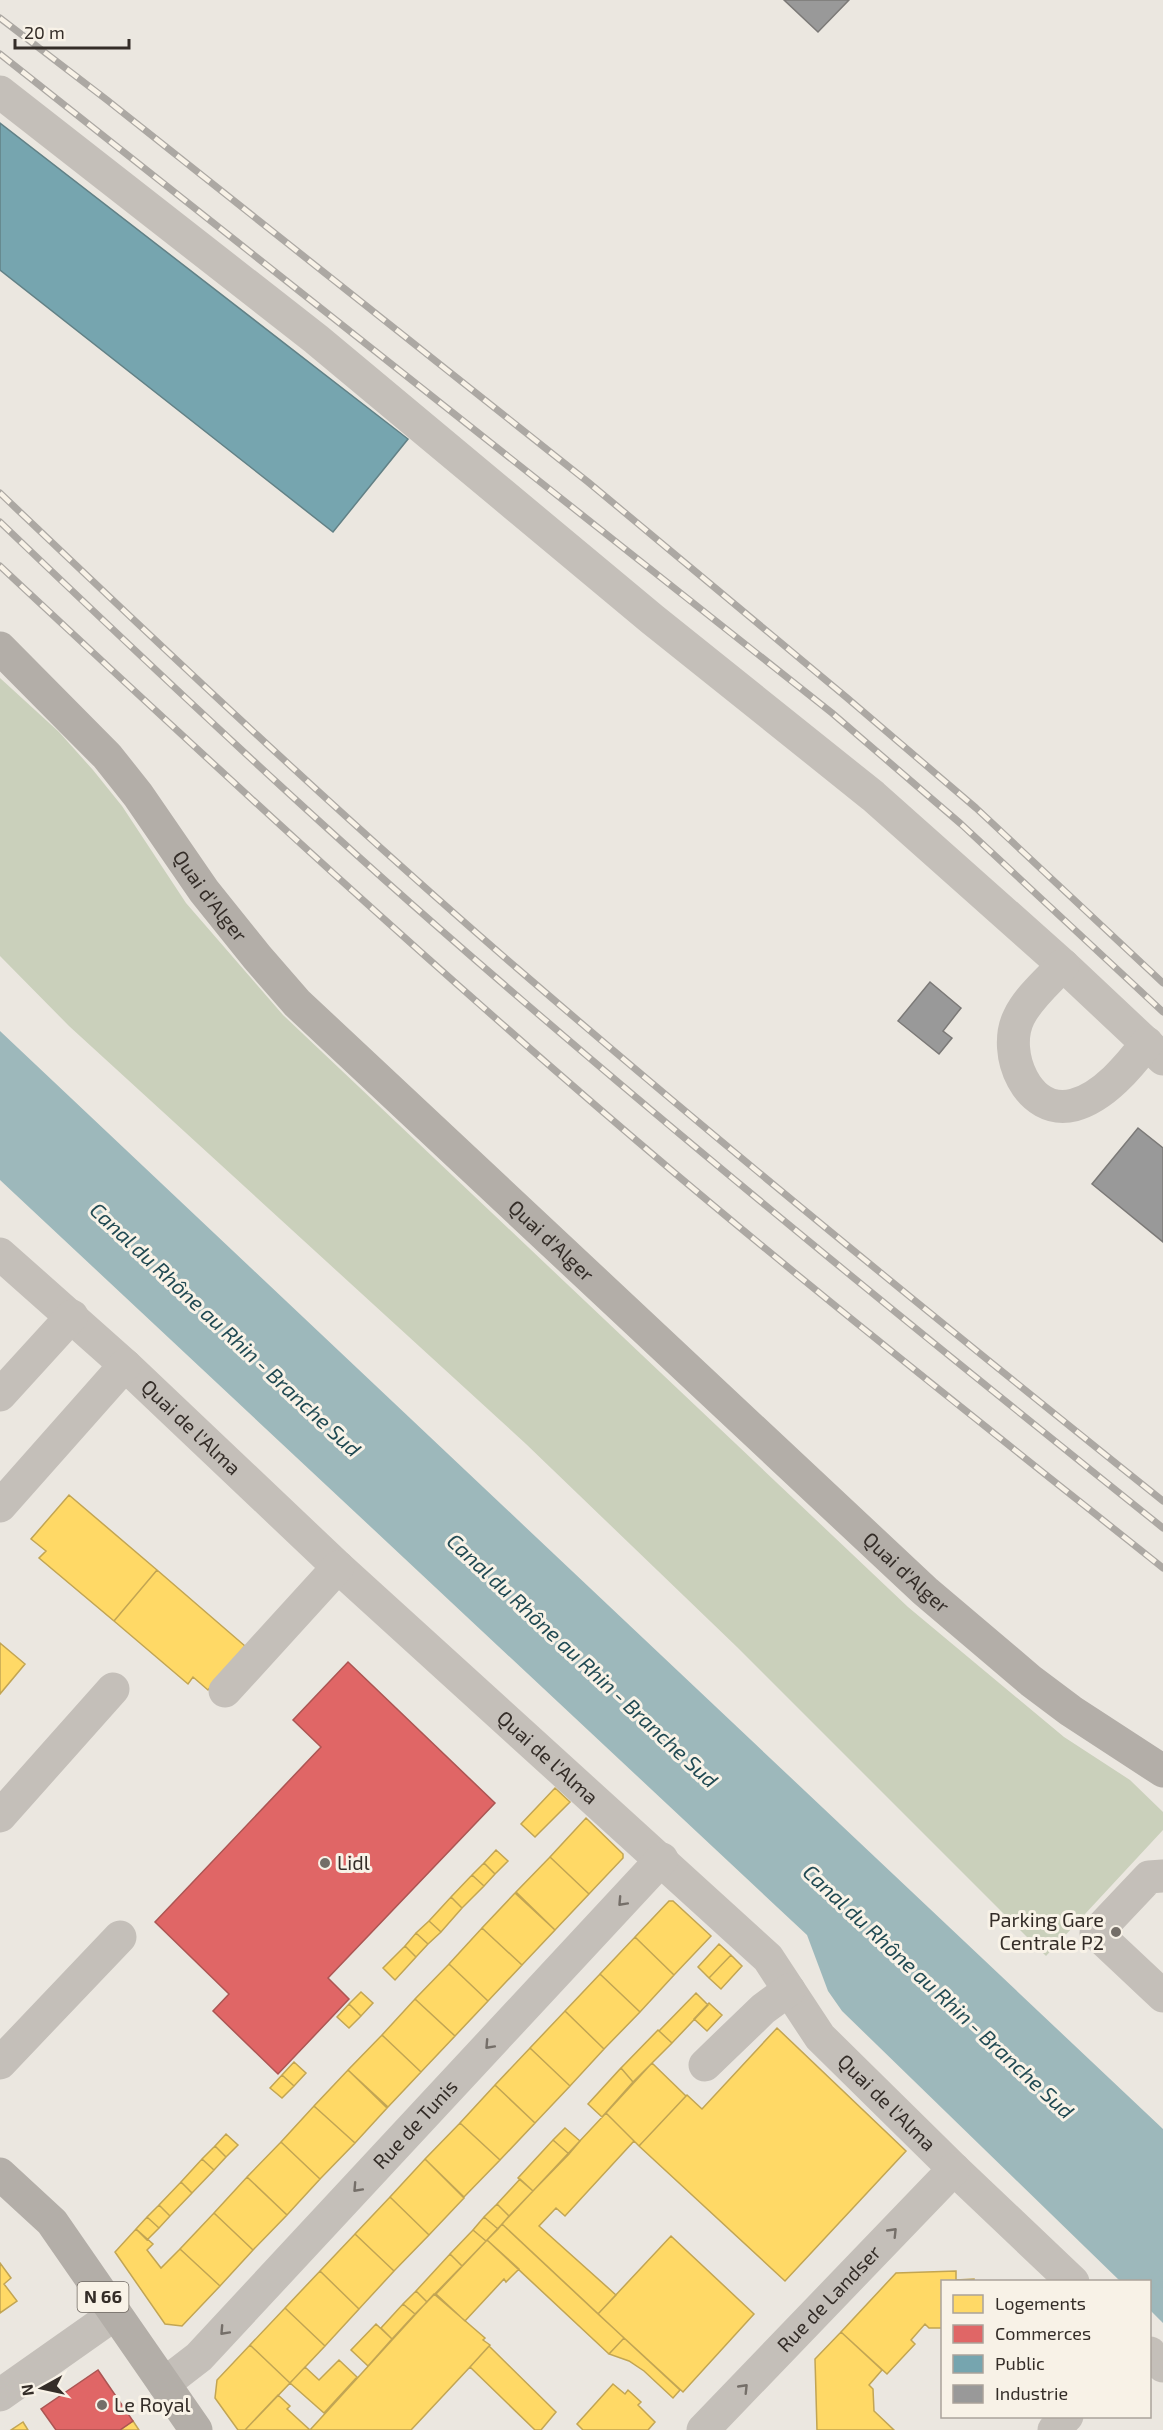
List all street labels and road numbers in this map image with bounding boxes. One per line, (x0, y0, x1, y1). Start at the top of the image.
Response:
street label: Quai d'Alger (169, 845, 253, 946)
street label: Quai d'Alger (504, 1194, 600, 1286)
street label: Quai de l'Alma (137, 1374, 246, 1479)
street label: Quai d'Alger (859, 1527, 955, 1617)
street label: Quai de l'Alma (493, 1705, 604, 1809)
street label: Quai de l'Alma (833, 2049, 941, 2155)
street label: Rue de Tunis (367, 2074, 462, 2173)
street label: Rue de Landser (772, 2240, 885, 2357)
road number: N 66 (78, 2282, 128, 2312)

